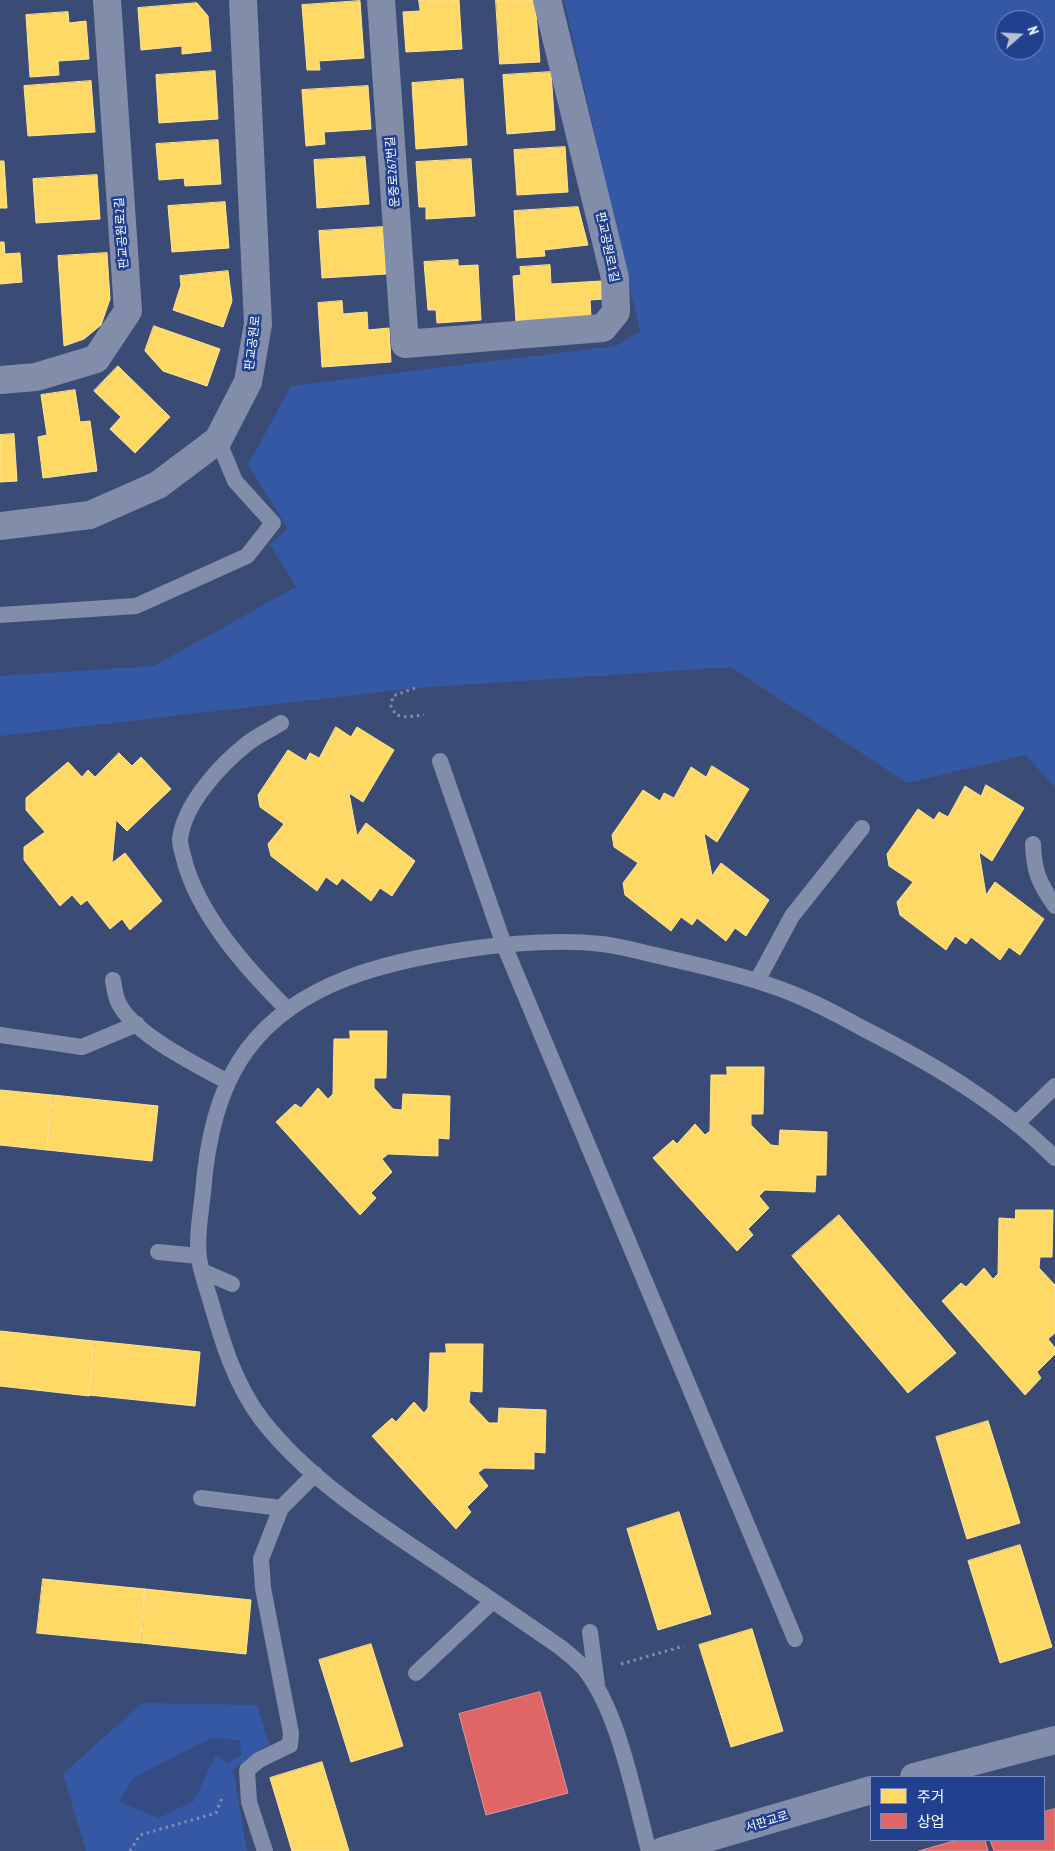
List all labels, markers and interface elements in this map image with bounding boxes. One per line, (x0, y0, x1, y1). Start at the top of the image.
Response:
north arrow (995, 10, 1045, 60)
text: N (1023, 24, 1043, 37)
street label: 운중로267번길 (383, 136, 403, 208)
street label: 판교공원로2길 (112, 197, 132, 269)
street label: 판교공원로1길 (593, 210, 621, 284)
street label: 판교공원로 (242, 315, 264, 371)
legend (870, 1776, 1045, 1841)
text: 주거 (917, 1787, 945, 1806)
street label: 서판교로 (744, 1809, 790, 1835)
text: 상업 (917, 1812, 945, 1831)

